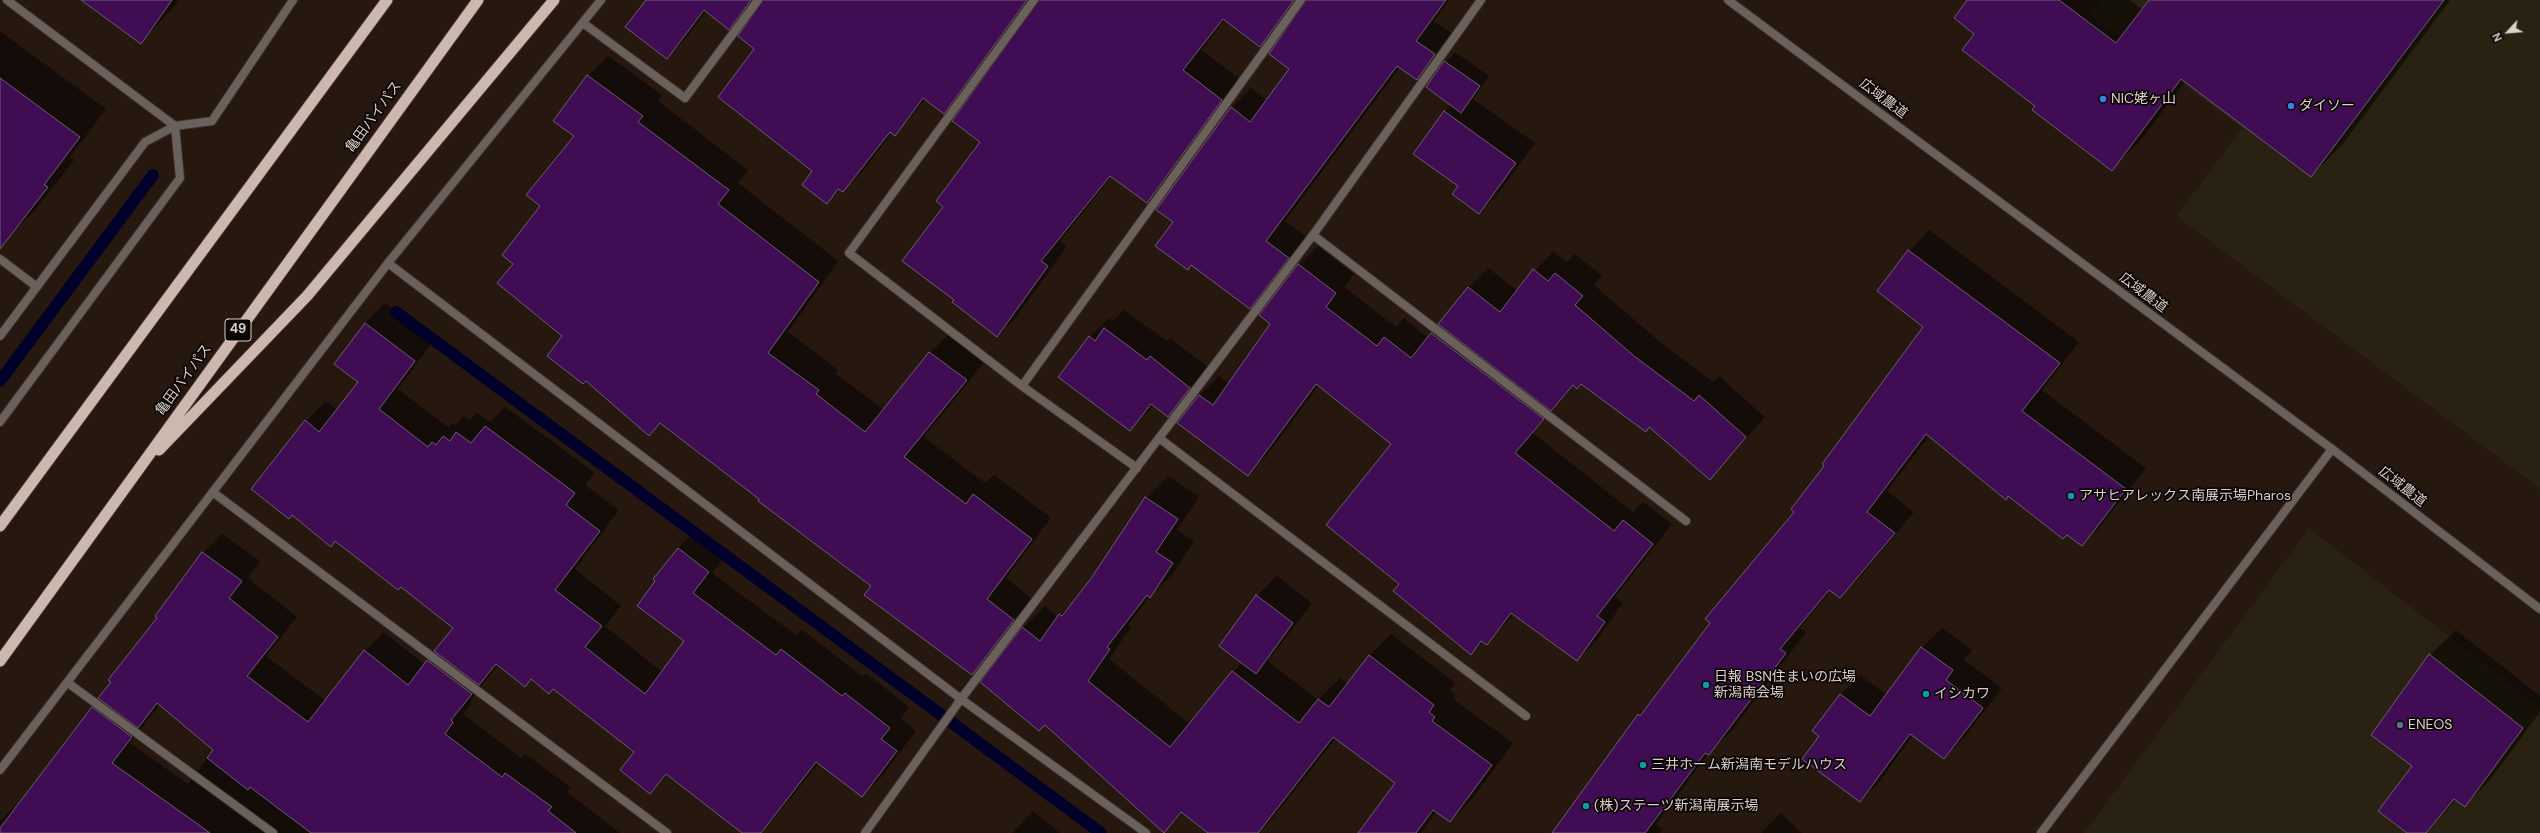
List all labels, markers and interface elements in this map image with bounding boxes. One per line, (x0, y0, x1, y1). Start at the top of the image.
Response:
north arrow (2488, 12, 2528, 52)
text: N (2489, 31, 2505, 44)
street label: 広域農道 (1856, 75, 1910, 123)
street label: 亀田バイパス (343, 78, 405, 156)
place label: NIC姥ヶ山 (2111, 91, 2176, 107)
marker: NIC姥ヶ山 (2098, 94, 2108, 104)
place label: ダイソー (2299, 98, 2355, 114)
marker: ダイソー (2286, 101, 2296, 111)
street label: 広域農道 (2116, 269, 2170, 317)
road number: 49 (225, 319, 251, 341)
street label: 亀田バイパス (153, 341, 215, 419)
street label: 広域農道 (2375, 463, 2429, 511)
place label: アサヒアレックス南展示場Pharos (2079, 488, 2291, 504)
marker: アサヒアレックス南展示場Pharos (2066, 491, 2076, 501)
place label: 日報 BSN住まいの広場 新潟南会場 (1714, 669, 1856, 702)
marker: 日報 BSN住まいの広場 新潟南会場 (1701, 680, 1711, 690)
place label: イシカワ (1934, 686, 1990, 702)
marker: イシカワ (1921, 689, 1931, 699)
place label: ENEOS (2408, 717, 2452, 733)
marker: ENEOS (2395, 720, 2405, 730)
place label: 三井ホーム新潟南モデルハウス (1651, 757, 1847, 773)
marker: 三井ホーム新潟南モデルハウス (1638, 760, 1648, 770)
place label: (株)ステーツ新潟南展示場 (1594, 798, 1758, 814)
marker: (株)ステーツ新潟南展示場 (1581, 801, 1591, 811)

